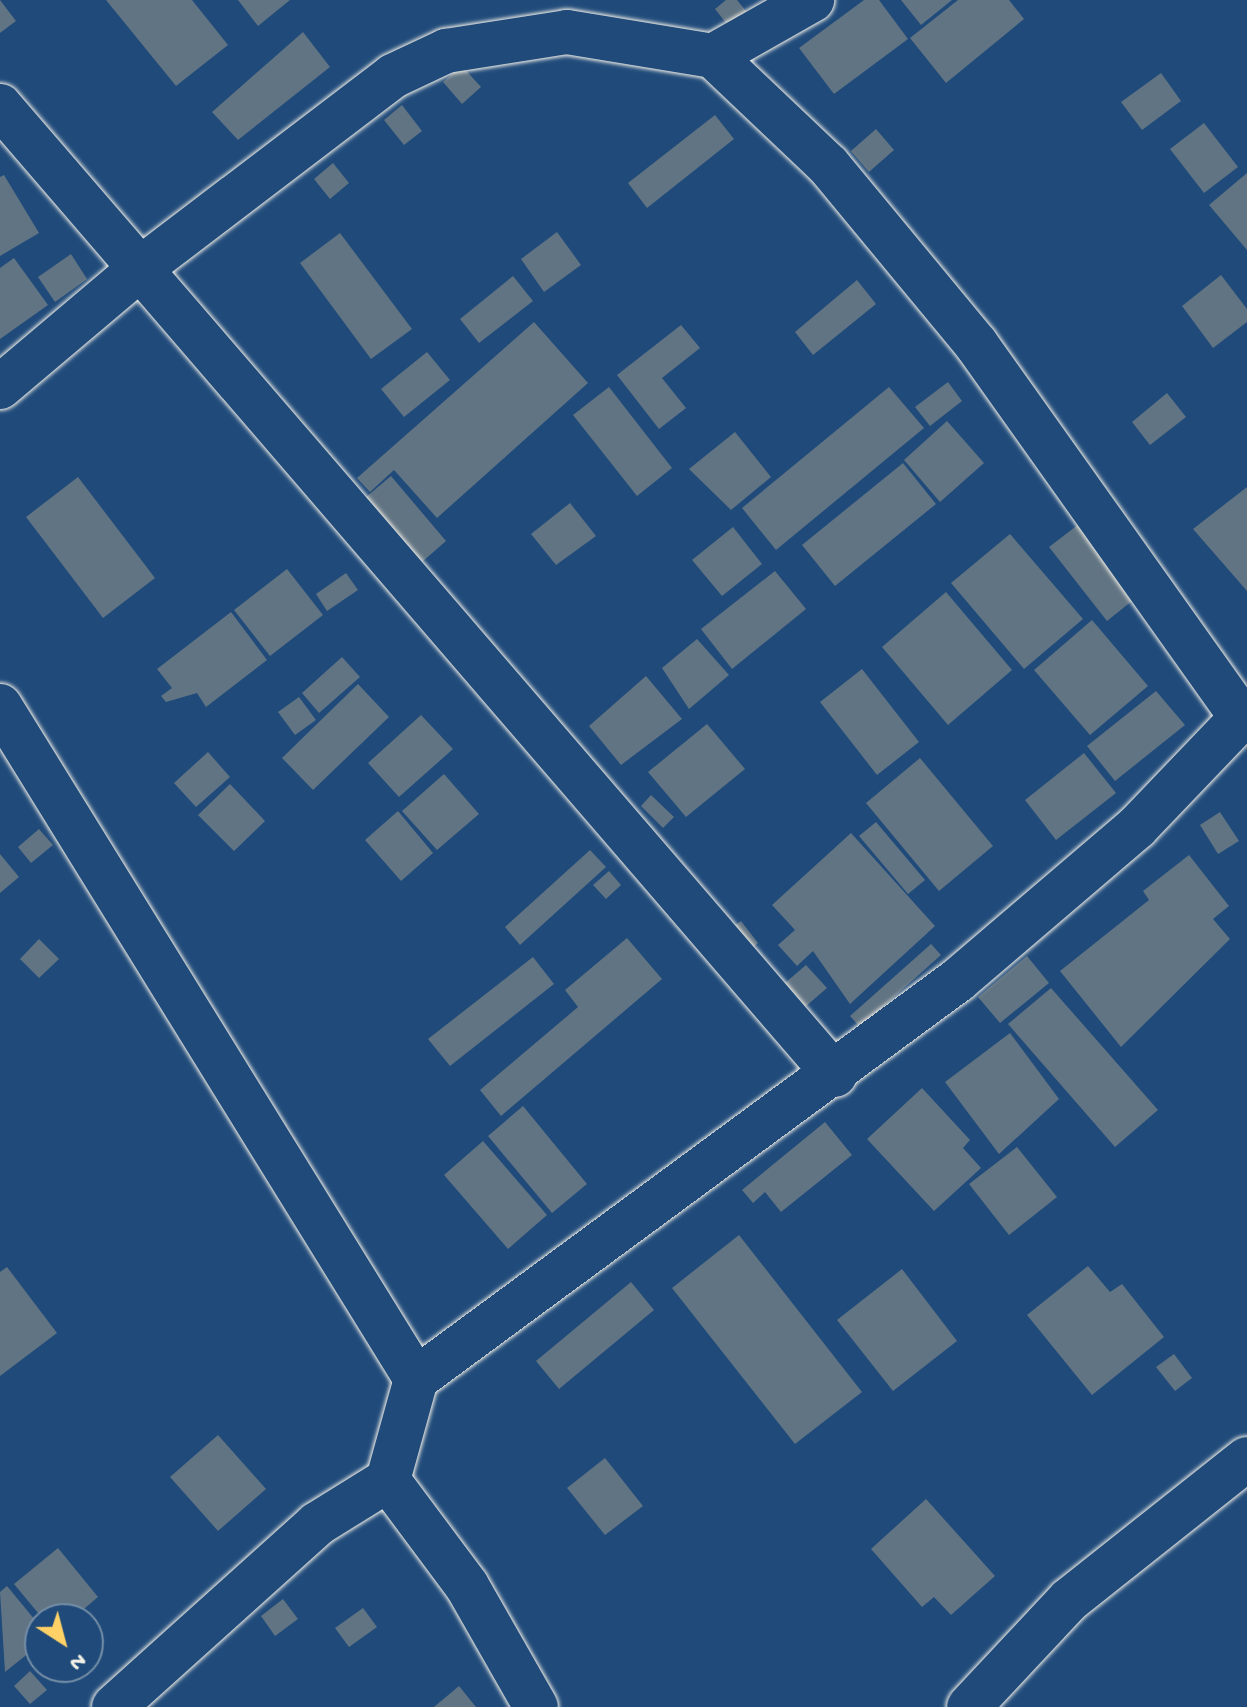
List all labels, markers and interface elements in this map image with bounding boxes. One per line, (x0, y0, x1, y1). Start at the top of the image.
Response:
north arrow (24, 1603, 104, 1683)
text: N (63, 1646, 90, 1676)

